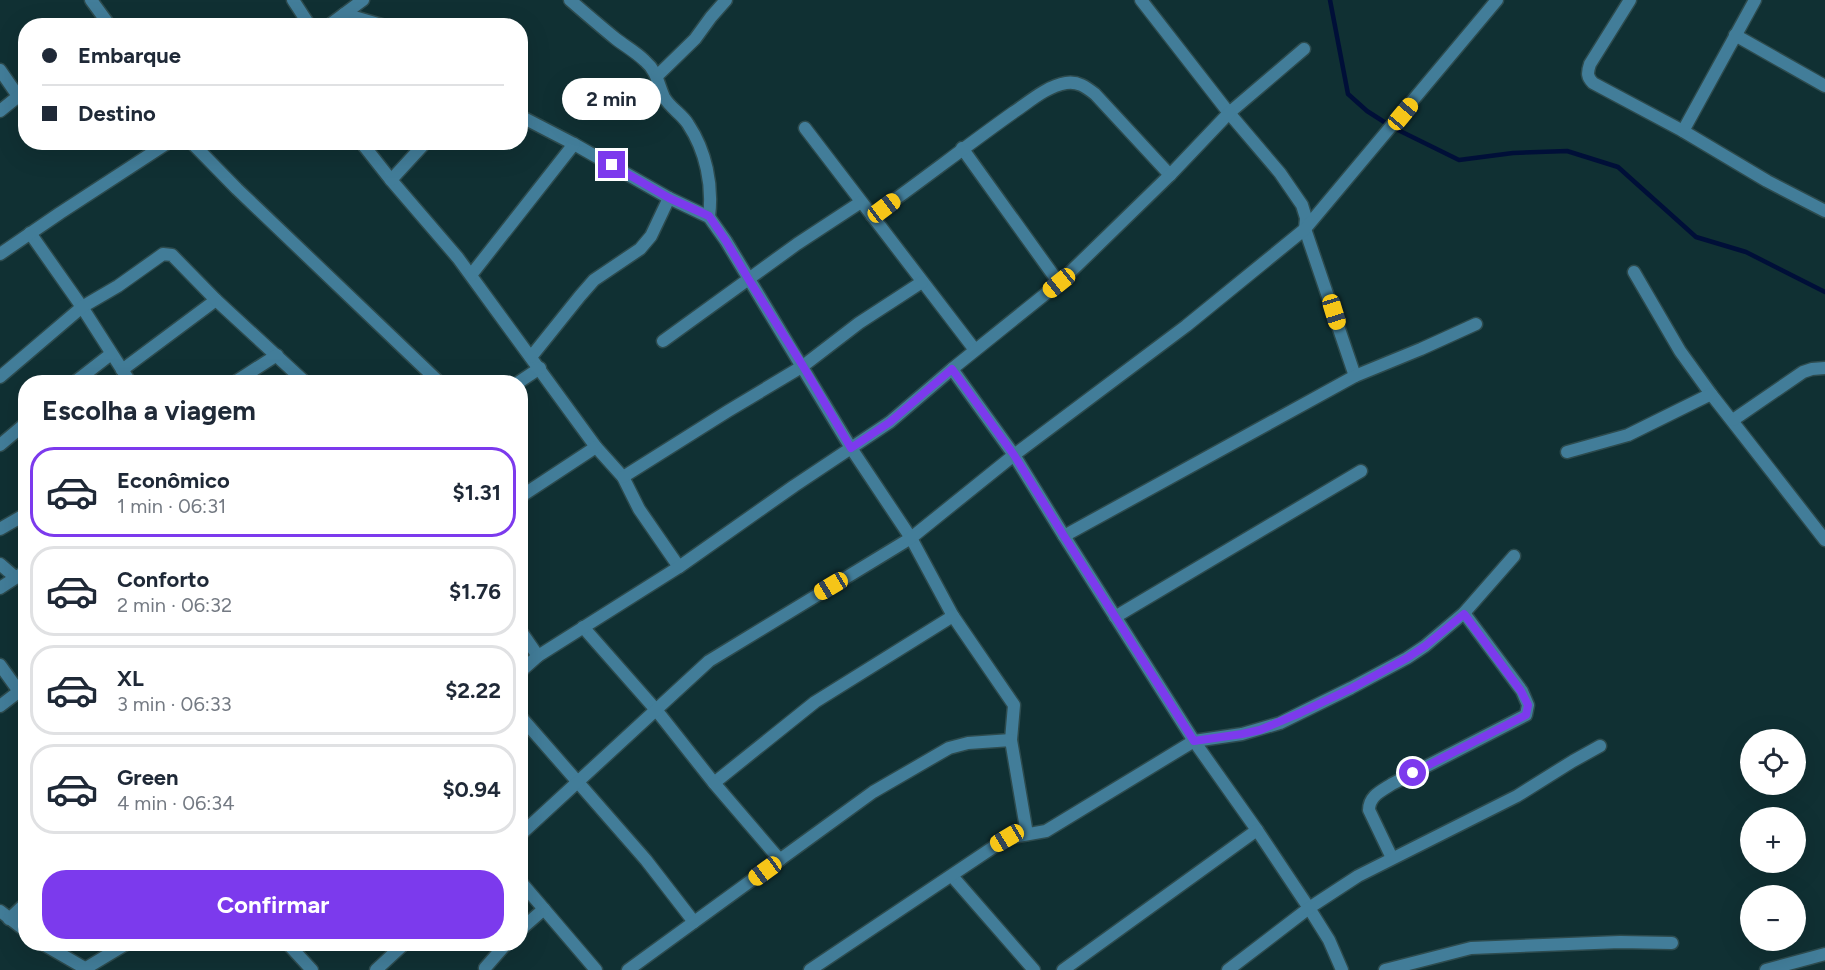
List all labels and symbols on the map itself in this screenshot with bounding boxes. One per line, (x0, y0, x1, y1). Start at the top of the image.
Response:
callout: 2 min (562, 78, 662, 120)
car (1385, 94, 1421, 134)
route end (598, 151, 625, 178)
car (864, 190, 904, 226)
car (1039, 265, 1079, 301)
car (1320, 292, 1348, 332)
car (811, 569, 851, 603)
route start (1399, 759, 1426, 786)
car (987, 821, 1027, 855)
car (745, 853, 785, 889)

